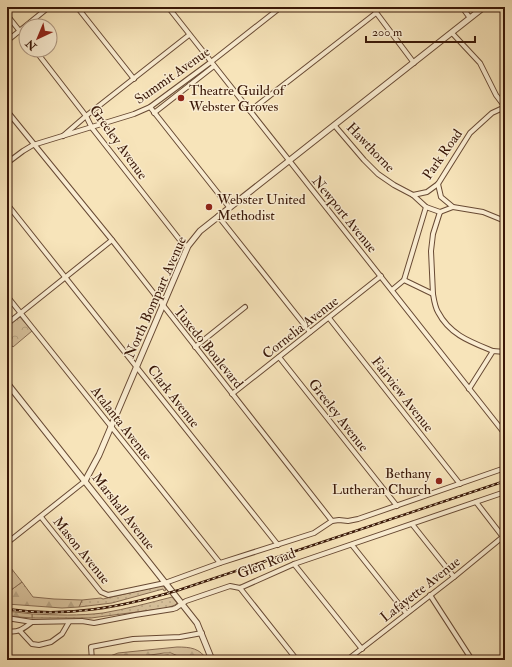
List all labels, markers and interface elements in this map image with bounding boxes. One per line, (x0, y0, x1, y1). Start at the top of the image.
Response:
north arrow (18, 18, 58, 58)
scale bar (366, 18, 475, 44)
text: 200 m (372, 25, 403, 40)
text: N (23, 36, 40, 54)
street label: Summit Avenue (131, 43, 213, 108)
place label: Theatre Guild of Webster Groves (188, 82, 287, 115)
marker: Theatre Guild of Webster Groves (176, 93, 186, 103)
street label: Greeley Avenue (85, 102, 151, 183)
street label: Hawthorne (343, 119, 399, 176)
street label: Park Road (419, 126, 466, 183)
street label: Newport Avenue (308, 173, 381, 257)
place label: Webster United Methodist (216, 191, 306, 224)
marker: Webster United Methodist (204, 202, 214, 212)
street label: North Bompart Avenue (121, 233, 191, 361)
street label: Cornelia Avenue (259, 292, 342, 362)
street label: Tuxedo Boulevard (170, 303, 247, 392)
street label: Fairview Avenue (368, 353, 437, 435)
street label: Clark Avenue (144, 362, 203, 431)
street label: Greeley Avenue (304, 376, 372, 456)
street label: Atalanta Avenue (87, 382, 156, 464)
place label: Bethany Lutheran Church (332, 465, 432, 498)
street label: Marshall Avenue (88, 469, 159, 553)
marker: Bethany Lutheran Church (434, 476, 444, 486)
street label: Mason Avenue (49, 513, 114, 587)
street label: Glen Road (235, 545, 298, 582)
street label: Lafayette Avenue (377, 553, 464, 627)

